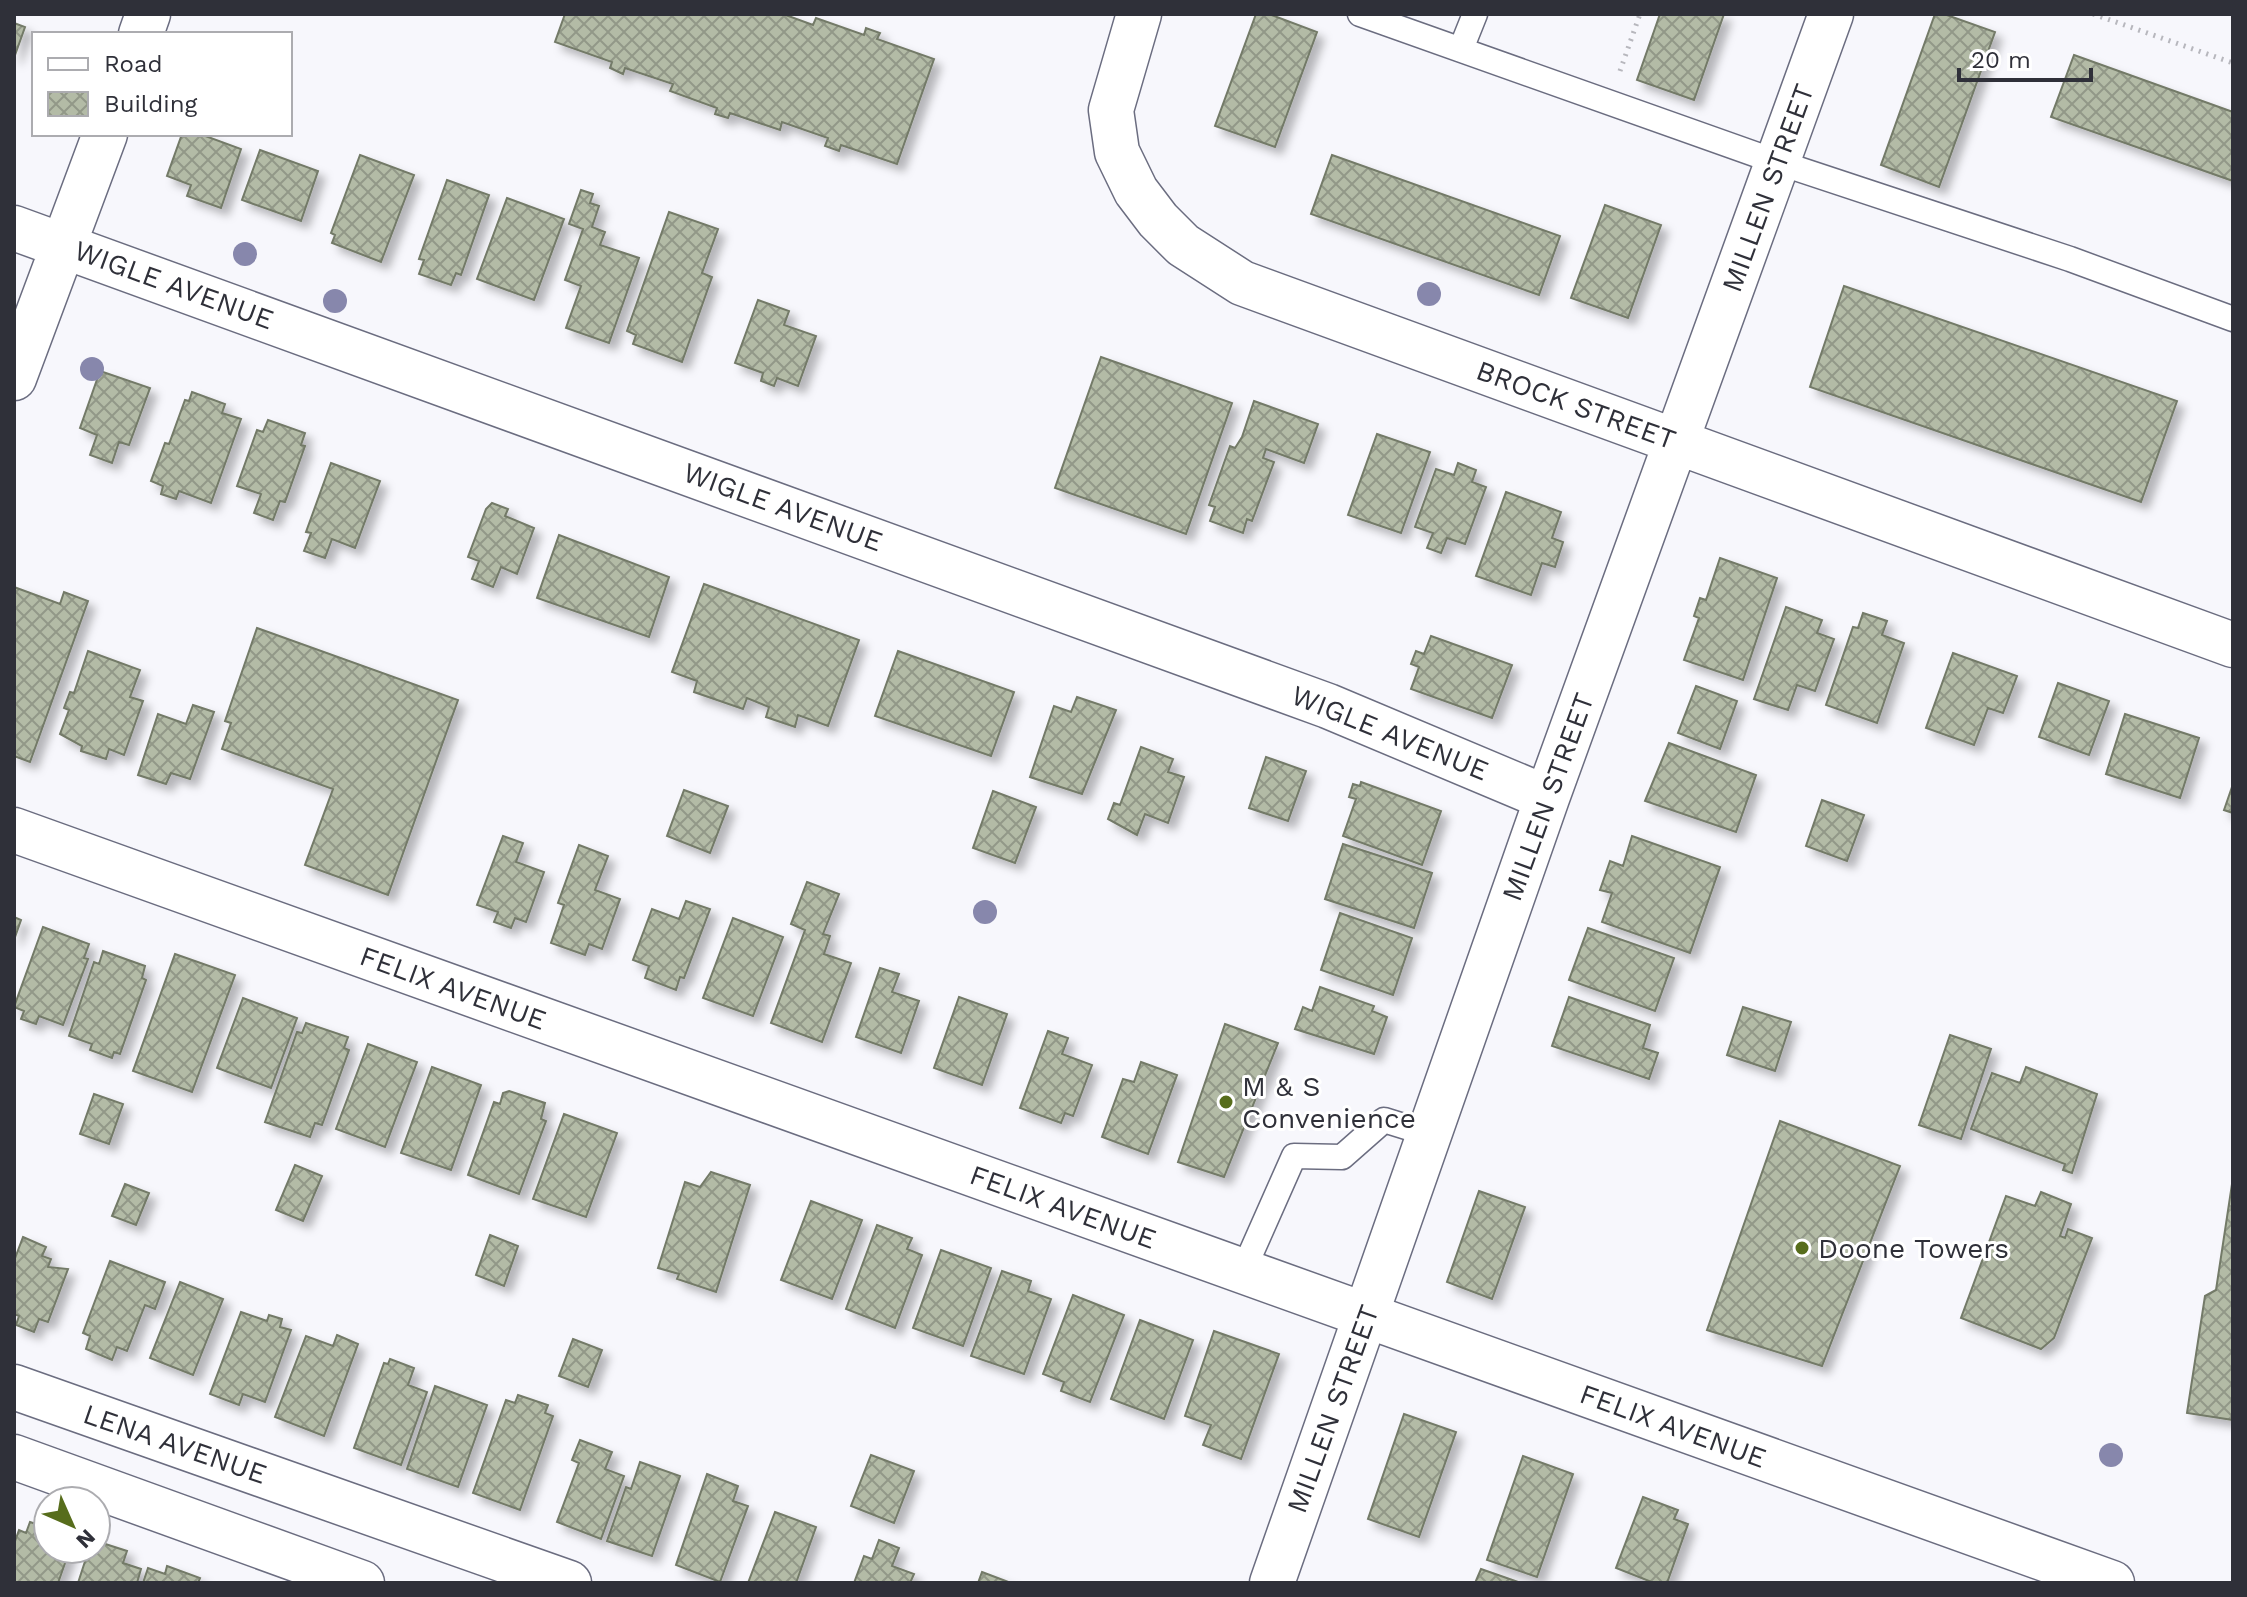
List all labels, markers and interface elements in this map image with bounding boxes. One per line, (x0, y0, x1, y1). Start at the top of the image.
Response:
legend (32, 32, 292, 136)
scale bar (1959, 32, 2091, 82)
text: 20 m (1971, 46, 2031, 74)
text: Road (104, 50, 163, 78)
street label: MILLEN STREET (1715, 79, 1821, 297)
text: Building (104, 90, 197, 118)
street label: WIGLE AVENUE (70, 234, 278, 336)
street label: BROCK STREET (1472, 354, 1680, 456)
street label: WIGLE AVENUE (679, 456, 887, 558)
street label: WIGLE AVENUE (1287, 678, 1493, 788)
street label: MILLEN STREET (1495, 688, 1601, 906)
street label: FELIX AVENUE (355, 939, 551, 1037)
place label: M & S Convenience (1242, 1070, 1416, 1135)
marker: M & S Convenience (1217, 1093, 1235, 1111)
street label: FELIX AVENUE (965, 1158, 1161, 1256)
place label: Doone Towers (1818, 1232, 2009, 1265)
marker: Doone Towers (1793, 1239, 1811, 1257)
street label: MILLEN STREET (1280, 1300, 1386, 1518)
street label: FELIX AVENUE (1575, 1377, 1771, 1475)
street label: LENA AVENUE (79, 1397, 271, 1491)
north arrow (32, 1485, 112, 1565)
text: N (71, 1524, 100, 1553)

